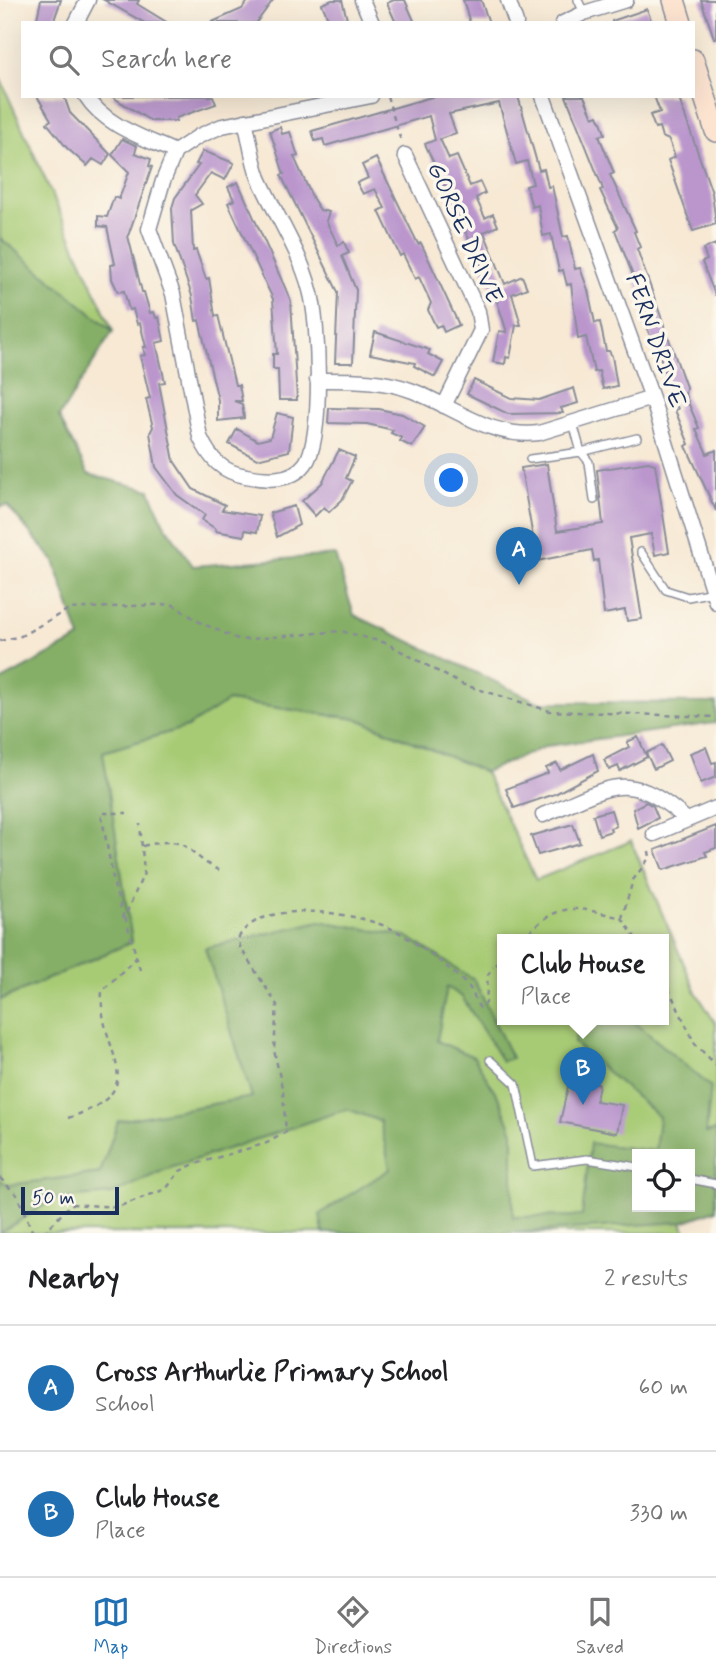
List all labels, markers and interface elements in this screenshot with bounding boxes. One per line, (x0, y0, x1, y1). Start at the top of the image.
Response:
search box (21, 21, 695, 98)
icon: search (45, 41, 83, 79)
text: Search here (101, 43, 232, 77)
street label: GORSE DRIVE (419, 157, 509, 309)
street label: FERN DRIVE (618, 270, 692, 412)
your location (434, 463, 468, 497)
pin: A (496, 527, 542, 585)
popup (497, 934, 669, 1025)
text: Club House (521, 948, 645, 982)
text: Place (521, 982, 571, 1012)
pin: B (560, 1047, 606, 1105)
map controls (632, 1149, 695, 1212)
button: locate (632, 1149, 695, 1212)
scale bar (21, 1184, 119, 1216)
text: 50 m (32, 1186, 75, 1211)
text: Nearby (28, 1259, 119, 1298)
text: 2 results (604, 1264, 688, 1294)
text: Cross Arthurlie Primary School (95, 1356, 449, 1390)
text: A (43, 1373, 59, 1403)
text: 60 m (639, 1373, 688, 1403)
text: School (95, 1390, 155, 1420)
text: Club House (95, 1482, 220, 1516)
text: B (44, 1499, 58, 1529)
text: 330 m (630, 1499, 688, 1529)
text: Place (95, 1516, 146, 1546)
tab: Map (92, 1593, 130, 1660)
tab: Directions (314, 1593, 392, 1660)
tab: Saved (576, 1593, 624, 1660)

